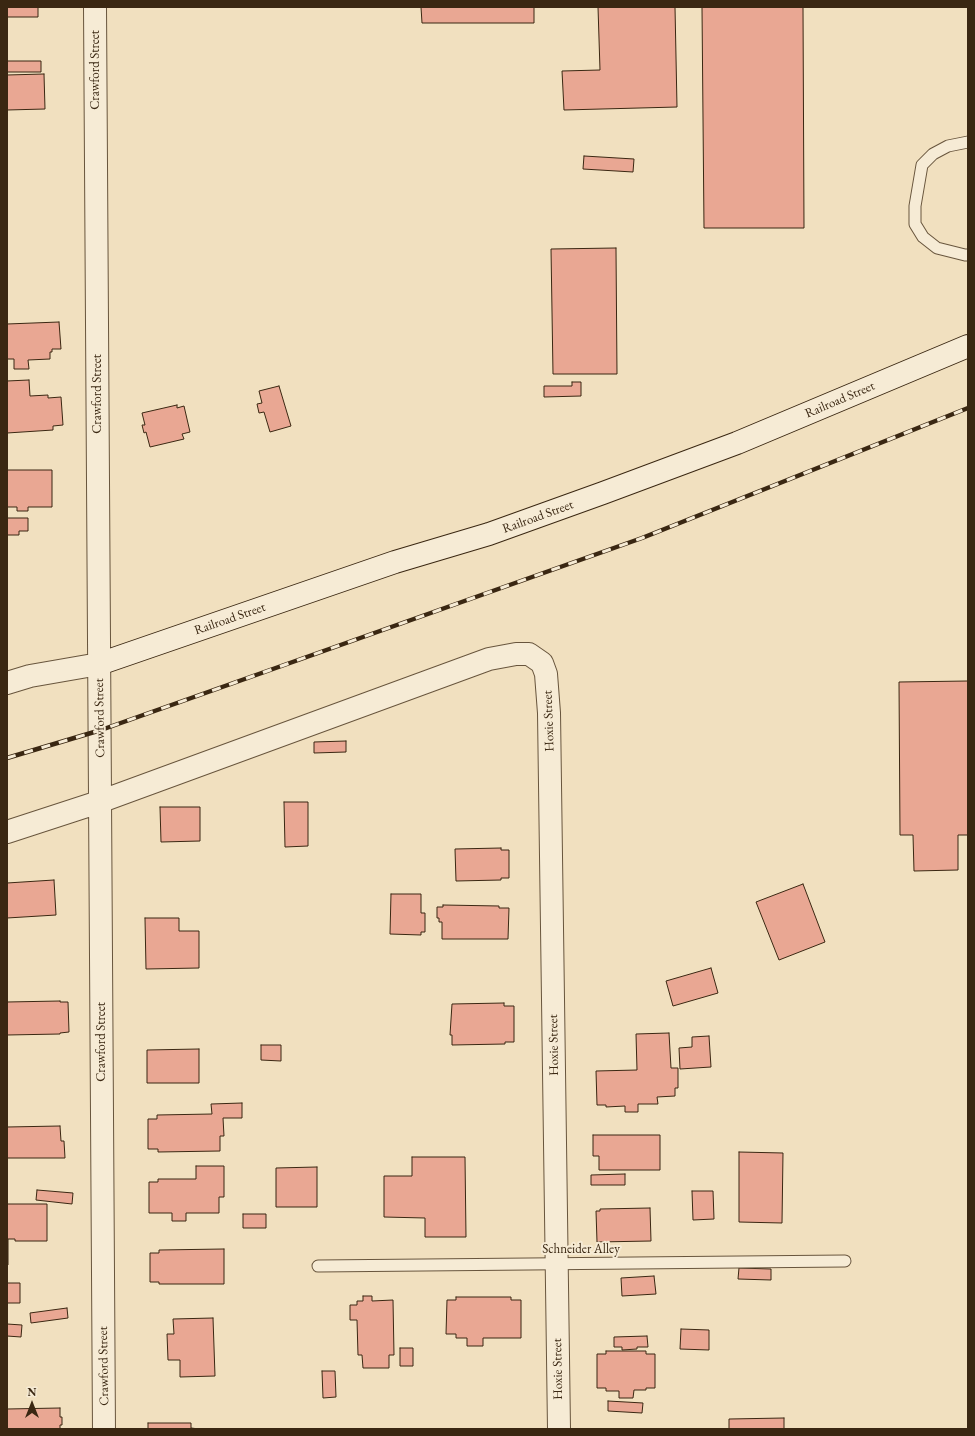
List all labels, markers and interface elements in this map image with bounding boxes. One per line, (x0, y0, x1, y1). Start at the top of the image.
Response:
street label: Crawford Street (87, 30, 103, 110)
street label: Crawford Street (89, 354, 105, 434)
street label: Railroad Street (803, 378, 877, 422)
street label: Railroad Street (500, 497, 576, 537)
street label: Railroad Street (192, 600, 268, 638)
street label: Crawford Street (92, 678, 108, 758)
street label: Hoxie Street (540, 690, 558, 752)
street label: Crawford Street (93, 1002, 109, 1082)
street label: Hoxie Street (546, 1014, 562, 1076)
street label: Schneider Alley (542, 1241, 620, 1257)
street label: Crawford Street (96, 1326, 112, 1406)
street label: Hoxie Street (550, 1338, 566, 1400)
north arrow (12, 1384, 52, 1424)
text: N (28, 1385, 36, 1399)

